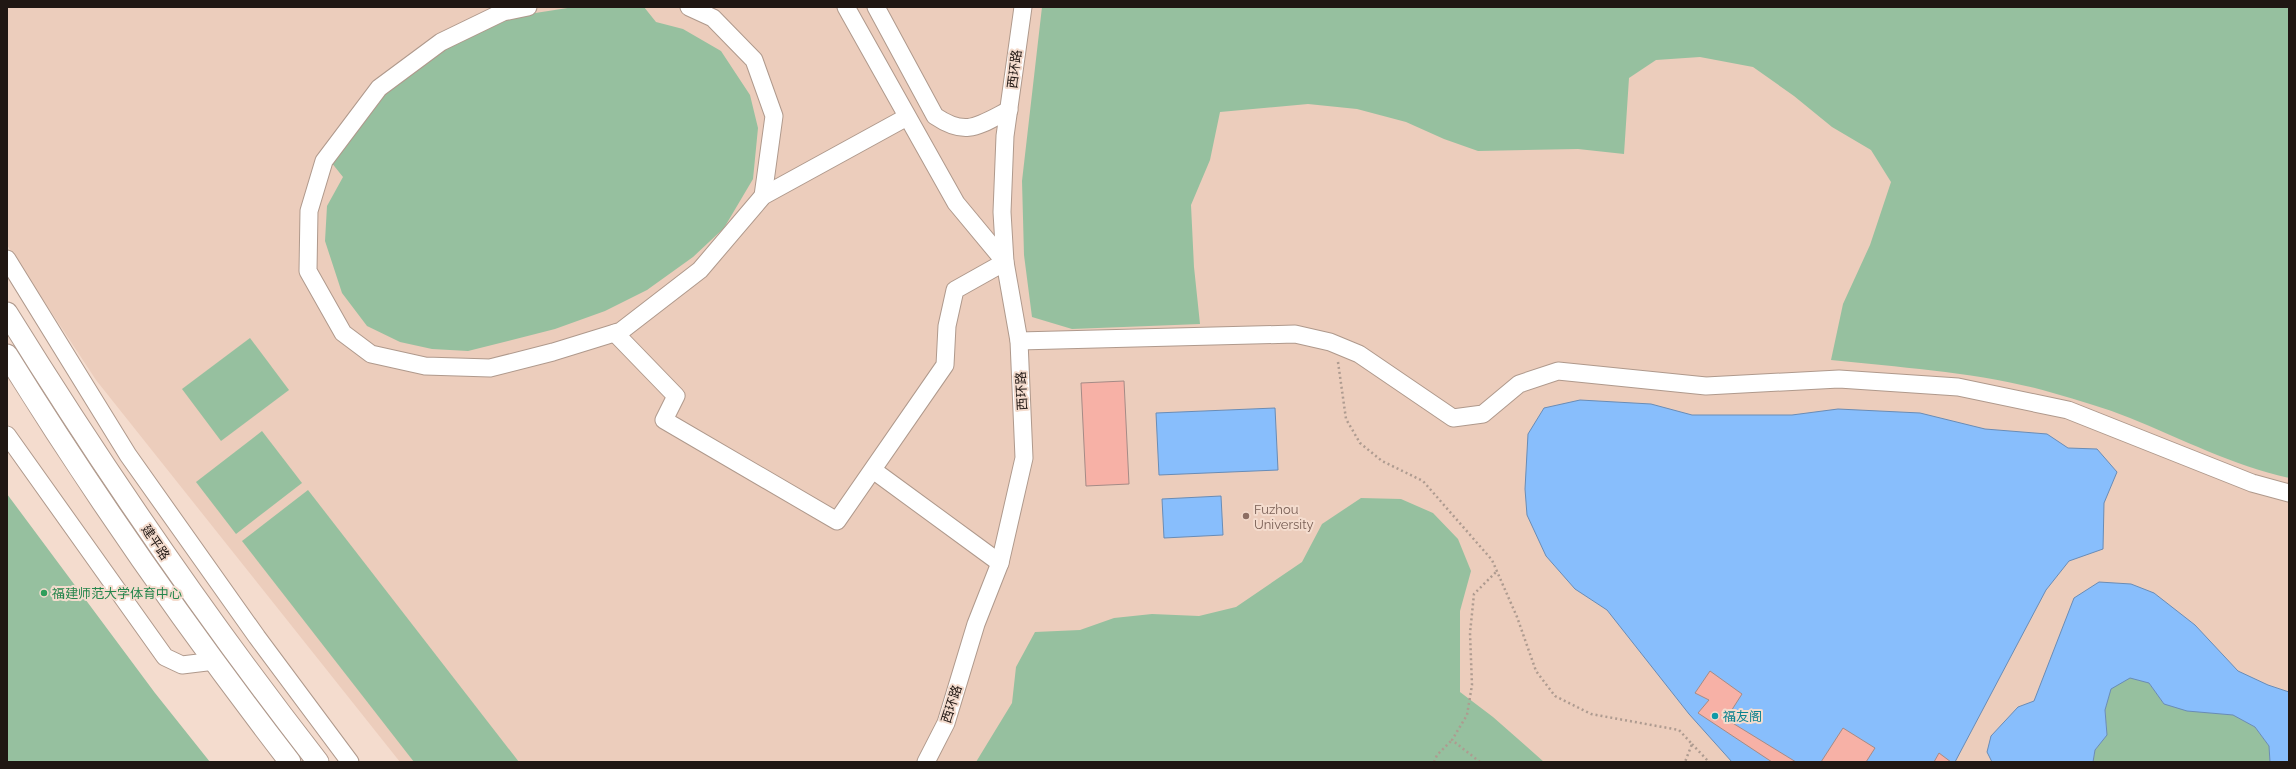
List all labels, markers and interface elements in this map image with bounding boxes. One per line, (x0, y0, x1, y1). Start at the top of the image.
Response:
street label: 西环路 (1005, 49, 1024, 89)
street label: 西环路 (1013, 371, 1030, 411)
place label: Fuzhou University (1254, 502, 1314, 532)
marker: Fuzhou University (1241, 511, 1251, 521)
street label: 建平路 (138, 522, 173, 563)
place label: 福建师范大学体育中心 (52, 586, 182, 601)
marker: 福建师范大学体育中心 (39, 588, 49, 598)
street label: 西环路 (938, 683, 965, 725)
place label: 福友阁 (1723, 709, 1762, 724)
marker: 福友阁 (1710, 711, 1720, 721)

